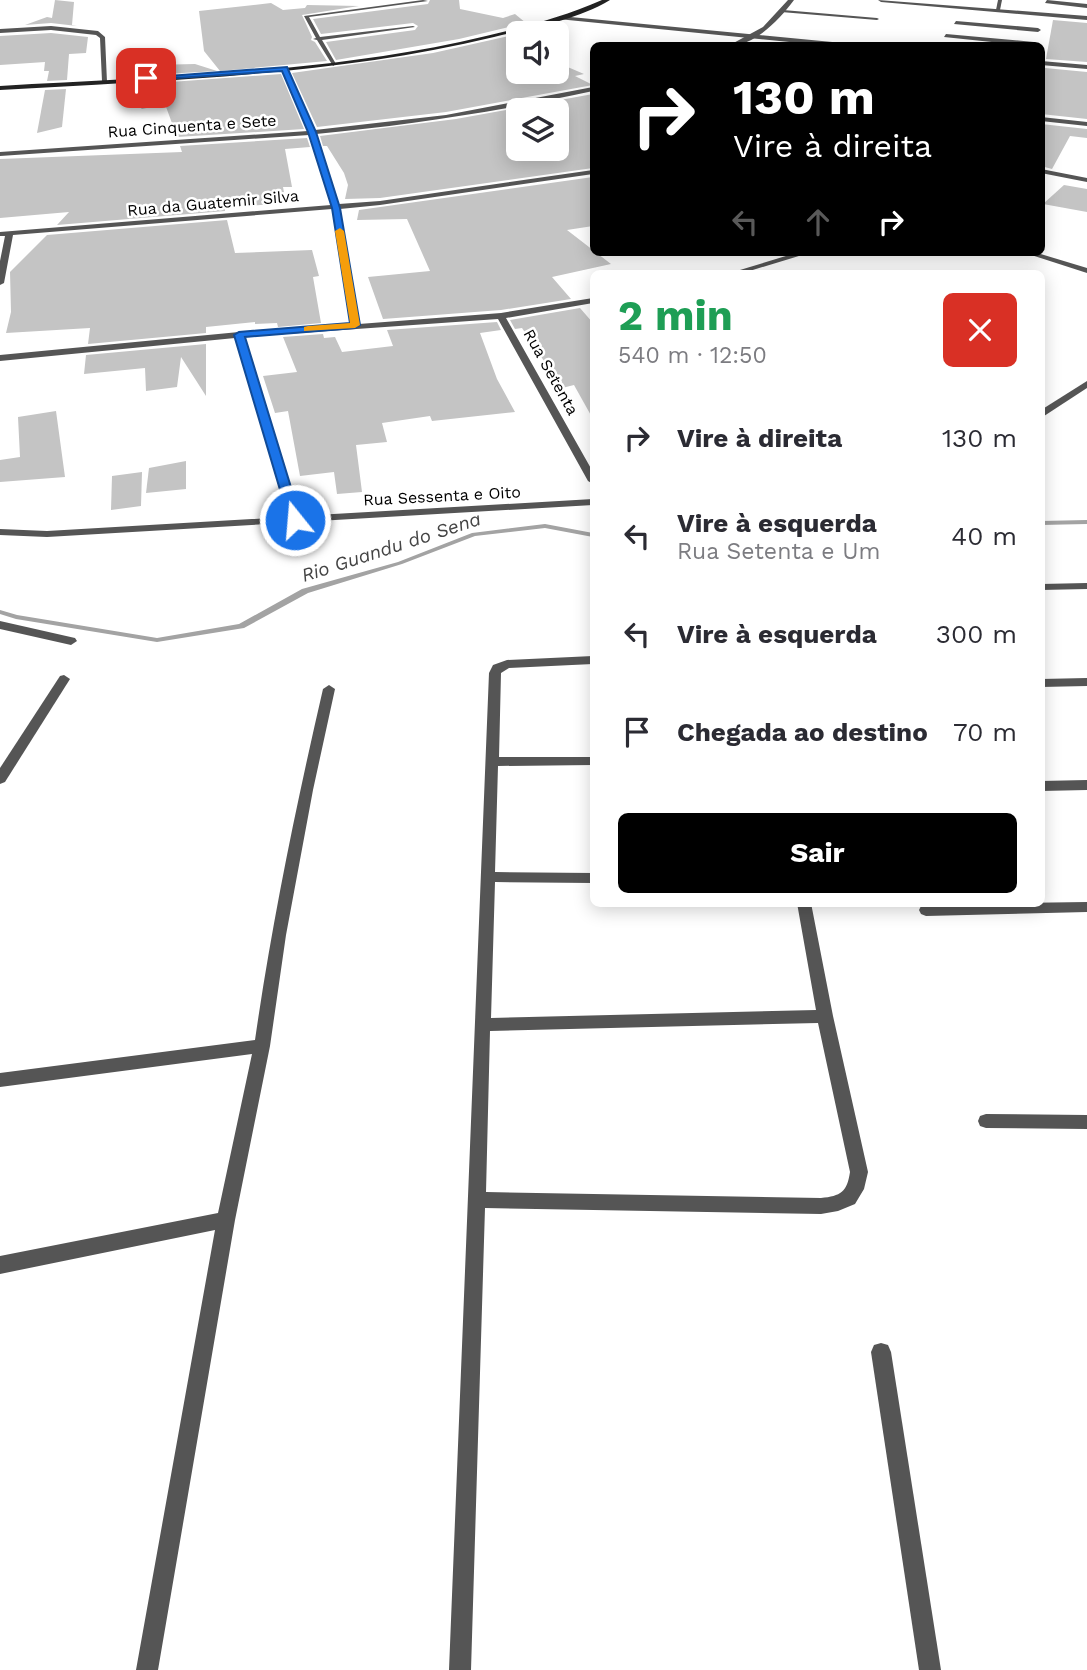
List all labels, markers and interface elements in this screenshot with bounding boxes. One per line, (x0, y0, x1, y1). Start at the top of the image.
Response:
map controls (506, 21, 569, 161)
button: sound (506, 21, 569, 84)
pin (116, 48, 176, 108)
icon: arrive (127, 59, 165, 97)
text: 130 m (733, 68, 875, 126)
icon: right (618, 70, 709, 161)
button: layers (506, 98, 569, 161)
street label: Rua Cinquenta e Sete (107, 111, 277, 141)
text: Vire à direita (733, 127, 932, 165)
street label: Rua da Guatemir Silva (126, 186, 300, 220)
icon: left (726, 203, 764, 241)
icon: ahead (799, 203, 837, 241)
icon: right (872, 203, 910, 241)
text: 2 min (618, 291, 733, 340)
button: close (943, 293, 1017, 367)
street label: Rua Setenta (520, 326, 582, 418)
text: 540 m · 12:50 (618, 342, 767, 369)
icon: right (618, 419, 656, 457)
text: Vire à direita (677, 423, 842, 453)
text: 130 m (942, 423, 1017, 453)
street label: Rua Sessenta e Oito (363, 482, 521, 510)
position arrow (258, 483, 332, 557)
water label: Rio Guandu do Sena (298, 507, 484, 587)
text: Vire à esquerda (677, 508, 877, 538)
icon: left (618, 517, 656, 555)
text: 40 m (951, 521, 1017, 551)
text: Rua Setenta e Um (677, 538, 880, 565)
icon: left (618, 615, 656, 653)
text: Vire à esquerda (677, 619, 877, 649)
text: 300 m (936, 619, 1017, 649)
icon: arrive (618, 713, 656, 751)
text: Chegada ao destino (677, 717, 928, 747)
text: 70 m (953, 717, 1017, 747)
button: Sair (618, 813, 1017, 893)

